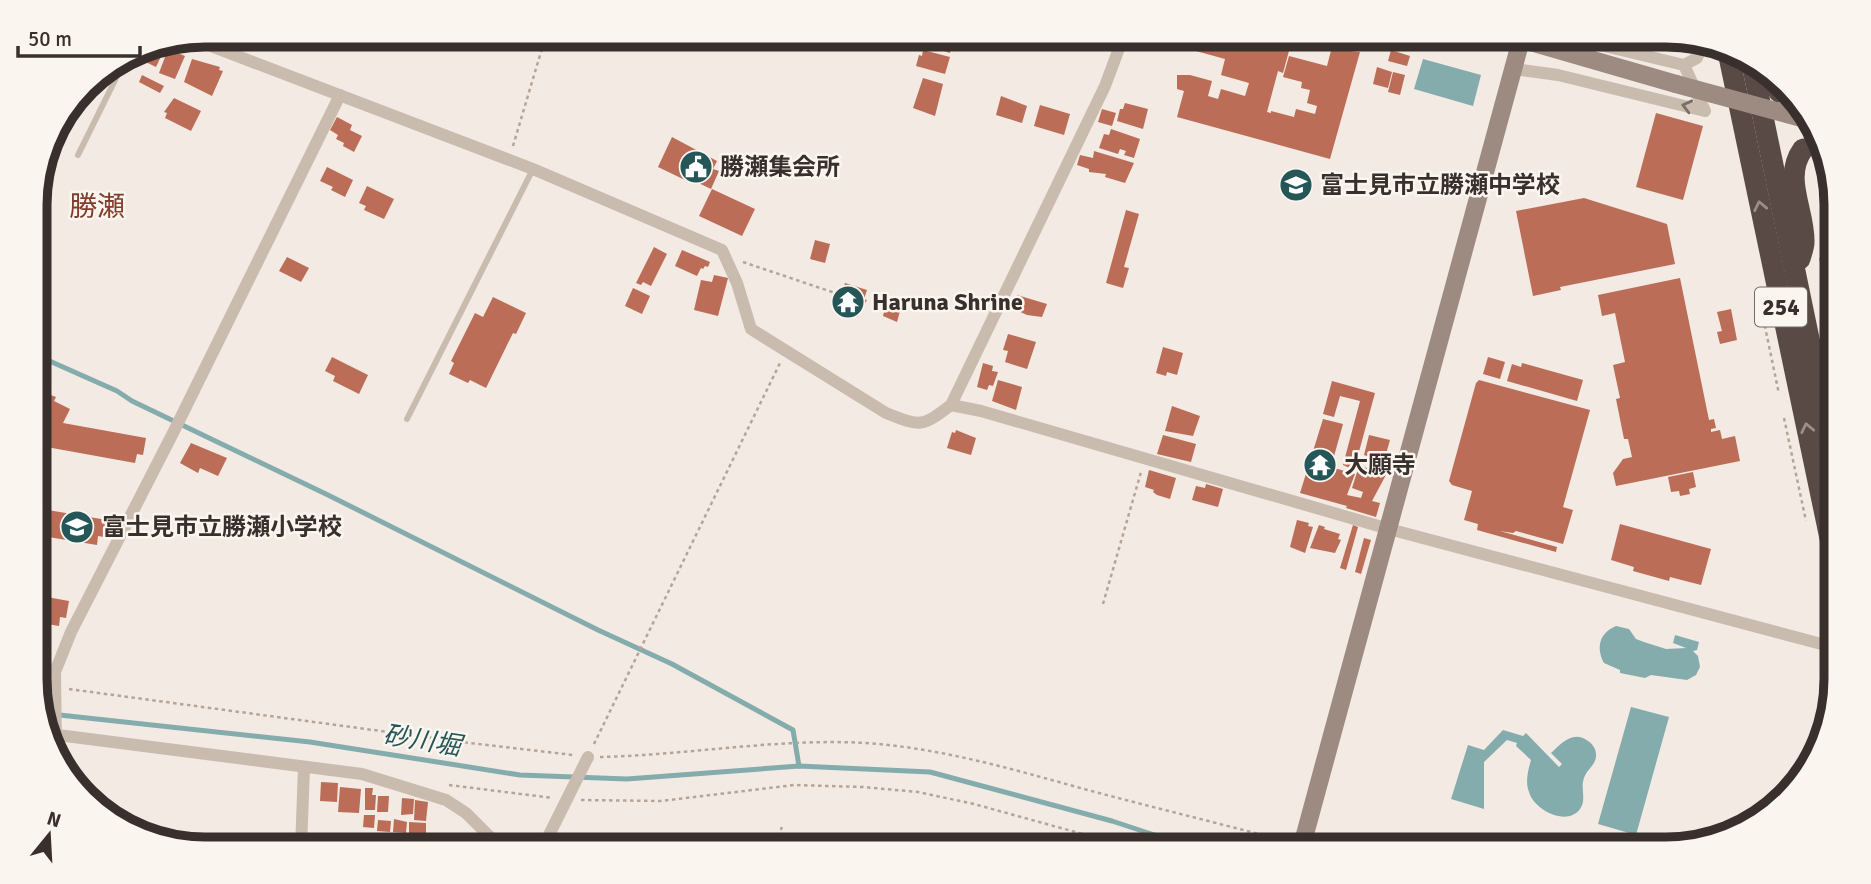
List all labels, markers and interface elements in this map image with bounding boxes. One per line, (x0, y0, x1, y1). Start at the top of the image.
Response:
scale bar (18, 14, 140, 58)
text: 50 m (28, 26, 72, 52)
one-way arrow (1681, 100, 1693, 115)
public building icon: 勝瀬集会所 (677, 148, 715, 186)
place label: 勝瀬集会所 (720, 152, 840, 182)
school or university icon: 富士見市立勝瀬中学校 (1277, 166, 1315, 204)
place label: 富士見市立勝瀬中学校 (1320, 170, 1560, 200)
district label: 勝瀬 (69, 190, 125, 224)
one-way arrow (1754, 200, 1769, 212)
temple icon: Haruna Shrine (829, 283, 867, 321)
place label: Haruna Shrine (872, 287, 1023, 317)
road number: 254 (1755, 288, 1807, 326)
one-way arrow (1800, 422, 1815, 434)
temple icon: 大願寺 (1301, 446, 1339, 484)
place label: 大願寺 (1344, 450, 1416, 480)
school or university icon: 富士見市立勝瀬小学校 (58, 508, 96, 546)
place label: 富士見市立勝瀬小学校 (102, 512, 342, 542)
water label: 砂川堀 (381, 719, 467, 764)
north arrow (14, 800, 84, 870)
text: N (44, 806, 64, 833)

